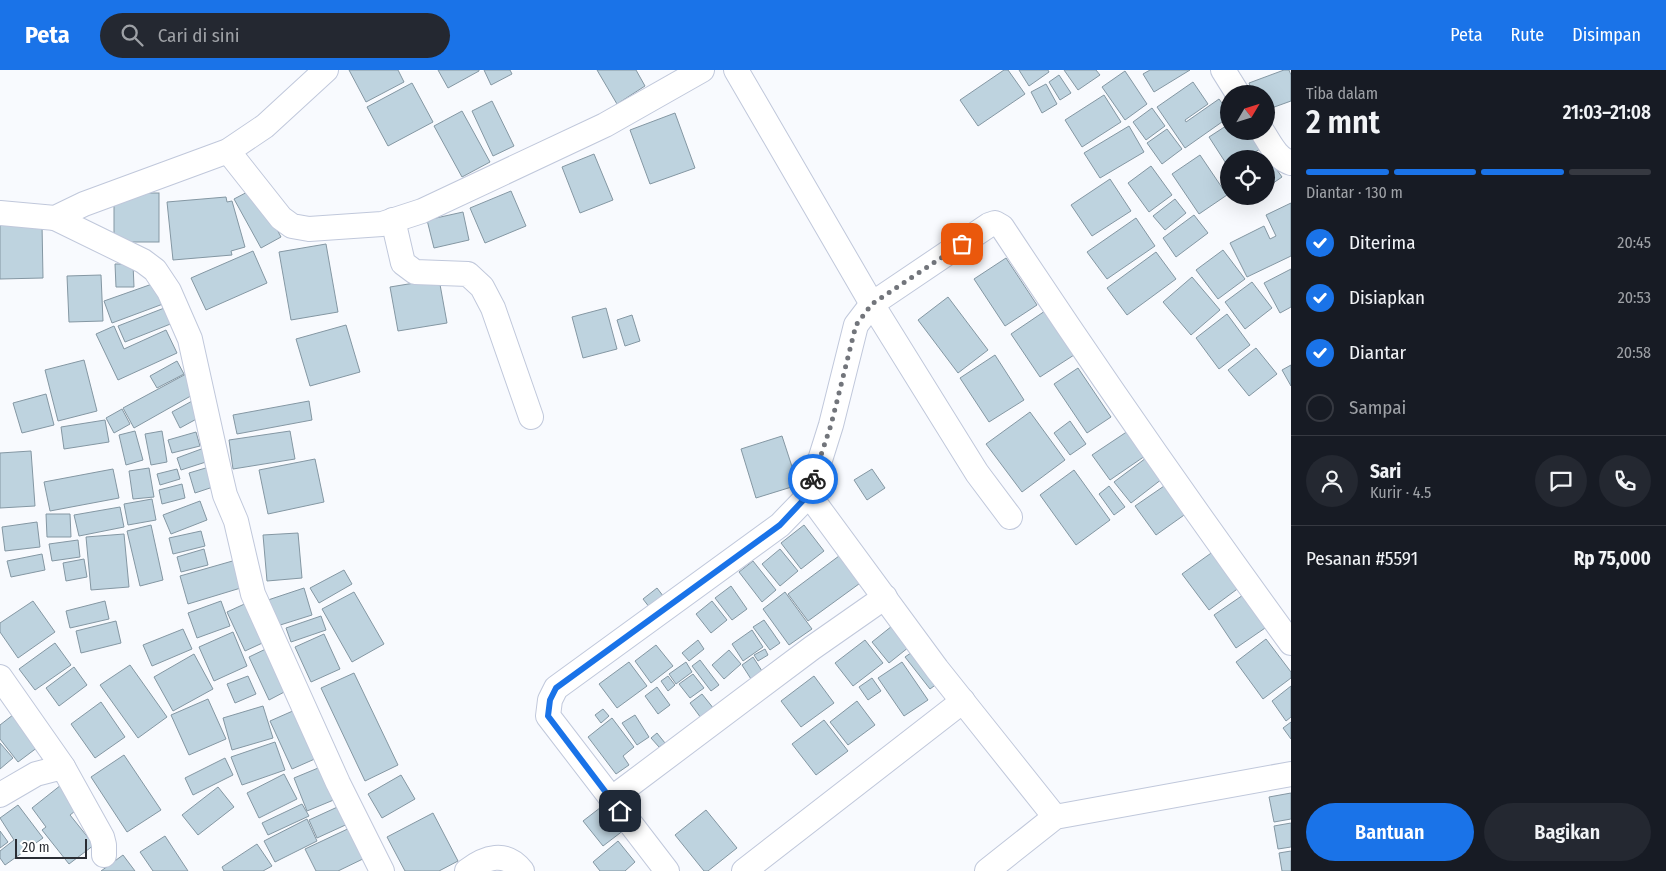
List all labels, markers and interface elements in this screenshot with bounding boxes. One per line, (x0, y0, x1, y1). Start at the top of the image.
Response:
search box (100, 13, 450, 58)
text: Peta (25, 21, 70, 49)
icon: search (118, 21, 146, 49)
text: Cari di sini (158, 24, 239, 47)
text: Peta (1450, 24, 1482, 46)
text: Rute (1510, 24, 1544, 46)
text: Disimpan (1572, 24, 1641, 46)
text: Tiba dalam (1306, 84, 1378, 103)
north arrow (1220, 85, 1275, 140)
map controls (1220, 85, 1275, 205)
text: 21:03–21:08 (1563, 101, 1651, 124)
text: 2 mnt (1306, 103, 1380, 141)
button: locate (1220, 150, 1275, 205)
text: Diantar · 130 m (1306, 183, 1403, 202)
pin (941, 223, 983, 265)
icon: check (1306, 229, 1334, 257)
icon: bag (948, 230, 976, 258)
text: Diterima (1349, 231, 1415, 254)
text: 20:45 (1617, 233, 1651, 252)
icon: check (1306, 284, 1334, 312)
text: Disiapkan (1349, 286, 1425, 309)
text: 20:53 (1618, 288, 1651, 307)
icon: check (1306, 339, 1334, 367)
text: Diantar (1349, 341, 1406, 364)
text: 20:58 (1617, 343, 1651, 362)
text: Sampai (1349, 396, 1406, 419)
courier (788, 454, 838, 504)
button: person (1306, 455, 1358, 507)
button: chat (1535, 455, 1587, 507)
button: phone (1599, 455, 1651, 507)
text: Sari (1370, 460, 1401, 483)
icon: bike (799, 465, 827, 493)
text: Kurir · 4.5 (1370, 483, 1431, 502)
text: Pesanan #5591 (1306, 547, 1418, 570)
text: Rp 75,000 (1574, 547, 1651, 570)
pin (599, 790, 641, 832)
icon: home (606, 797, 634, 825)
button: Bantuan (1306, 803, 1474, 861)
button: Bagikan (1484, 803, 1651, 861)
scale bar (15, 836, 88, 859)
text: 20 m (22, 839, 50, 856)

